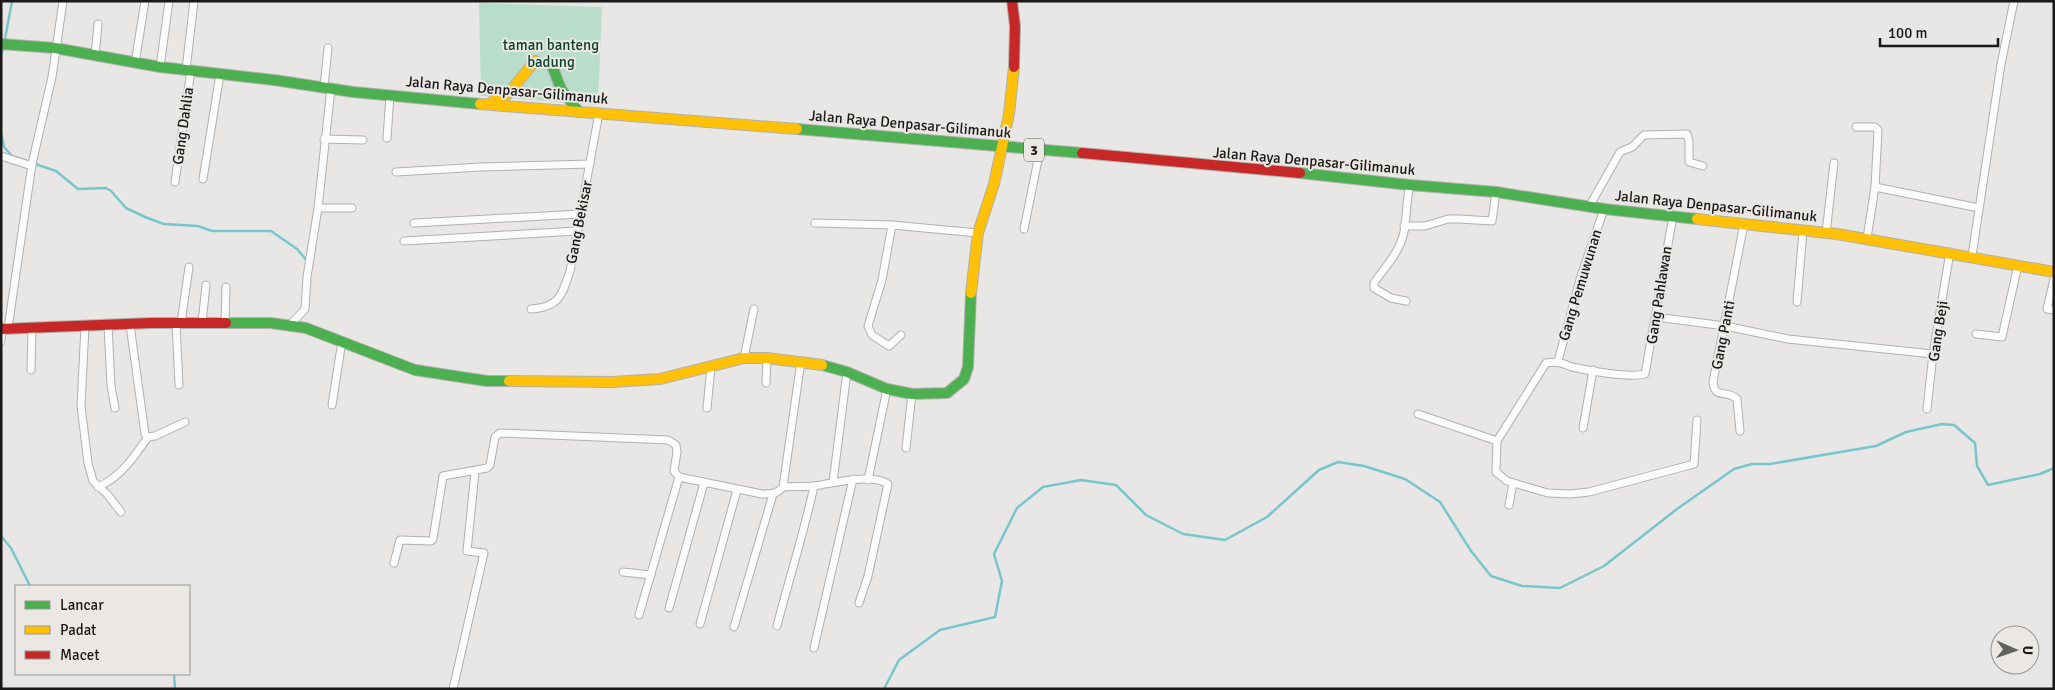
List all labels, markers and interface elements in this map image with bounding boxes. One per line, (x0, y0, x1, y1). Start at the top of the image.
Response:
scale bar (1880, 15, 1998, 47)
text: 100 m (1888, 24, 1928, 42)
park label: taman banteng badung (503, 36, 599, 71)
street label: Jalan Raya Denpasar-Gilimanuk (405, 72, 609, 108)
street label: Gang Dahlia (169, 86, 197, 166)
street label: Jalan Raya Denpasar-Gilimanuk (808, 106, 1012, 142)
road number: 3 (1024, 138, 1044, 162)
street label: Jalan Raya Denpasar-Gilimanuk (1212, 143, 1416, 179)
street label: Gang Bekisar (562, 178, 596, 265)
street label: Jalan Raya Denpasar-Gilimanuk (1614, 186, 1818, 226)
street label: Gang Pemuwunan (1555, 227, 1605, 343)
street label: Gang Pahlawan (1642, 245, 1676, 345)
street label: Gang Panti (1707, 299, 1739, 371)
street label: Gang Beji (1924, 299, 1952, 363)
legend (15, 585, 190, 675)
text: Lancar (60, 596, 104, 614)
text: Padat (60, 621, 96, 639)
north arrow (1990, 625, 2040, 675)
text: U (2019, 645, 2036, 655)
text: Macet (60, 646, 99, 664)

